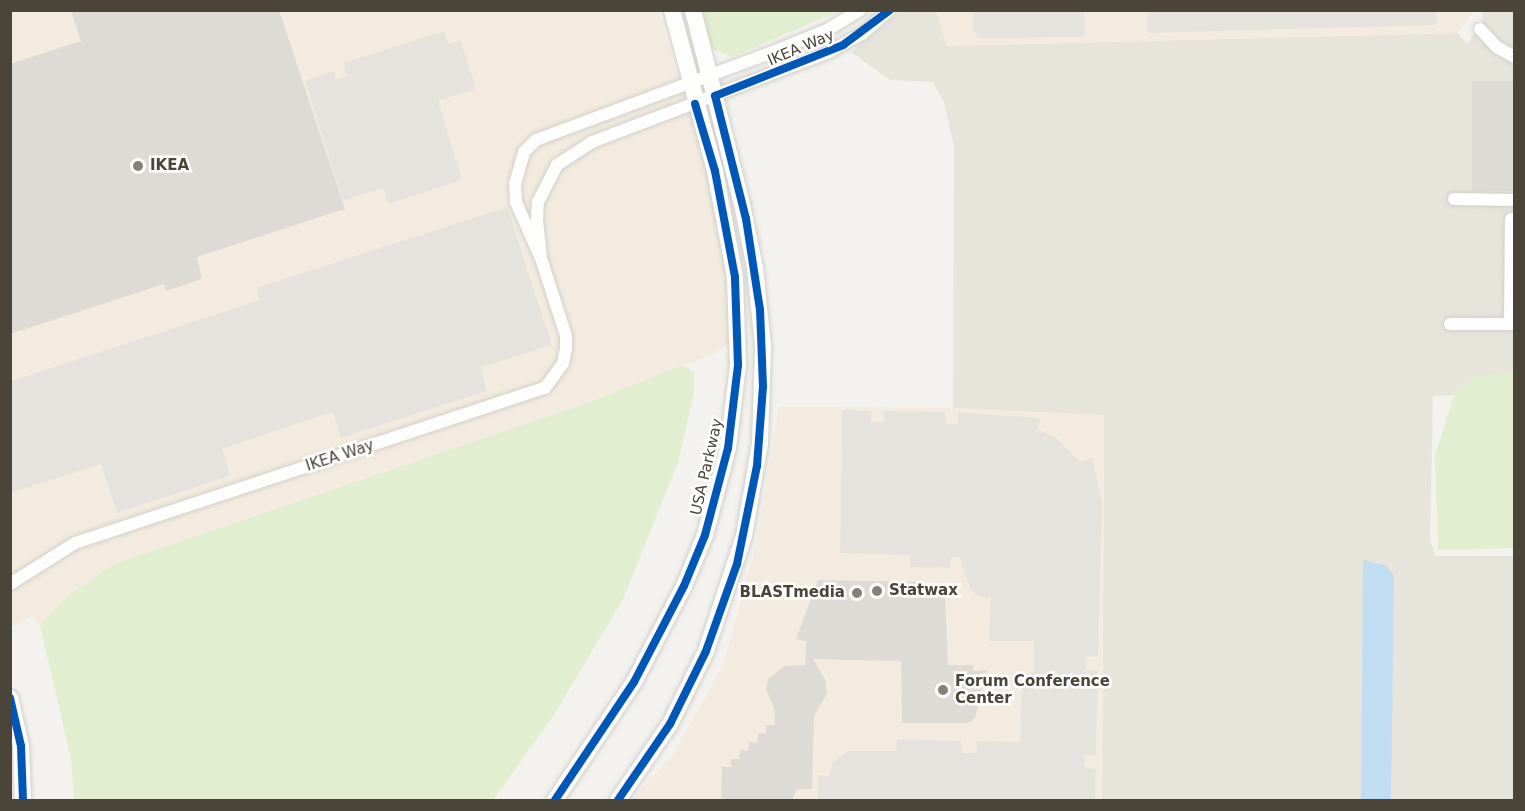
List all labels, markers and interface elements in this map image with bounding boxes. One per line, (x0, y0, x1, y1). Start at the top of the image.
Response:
street label: IKEA Way (765, 26, 837, 70)
place label: IKEA (150, 157, 189, 175)
marker: IKEA (131, 159, 145, 173)
street label: USA Parkway (687, 417, 727, 517)
street label: IKEA Way (304, 437, 376, 475)
place label: Statwax (889, 582, 958, 600)
place label: BLASTmedia (740, 584, 845, 602)
marker: Statwax (870, 584, 884, 598)
marker: BLASTmedia (850, 586, 864, 600)
place label: Forum Conference Center (955, 672, 1110, 707)
marker: Forum Conference Center (936, 683, 950, 697)

